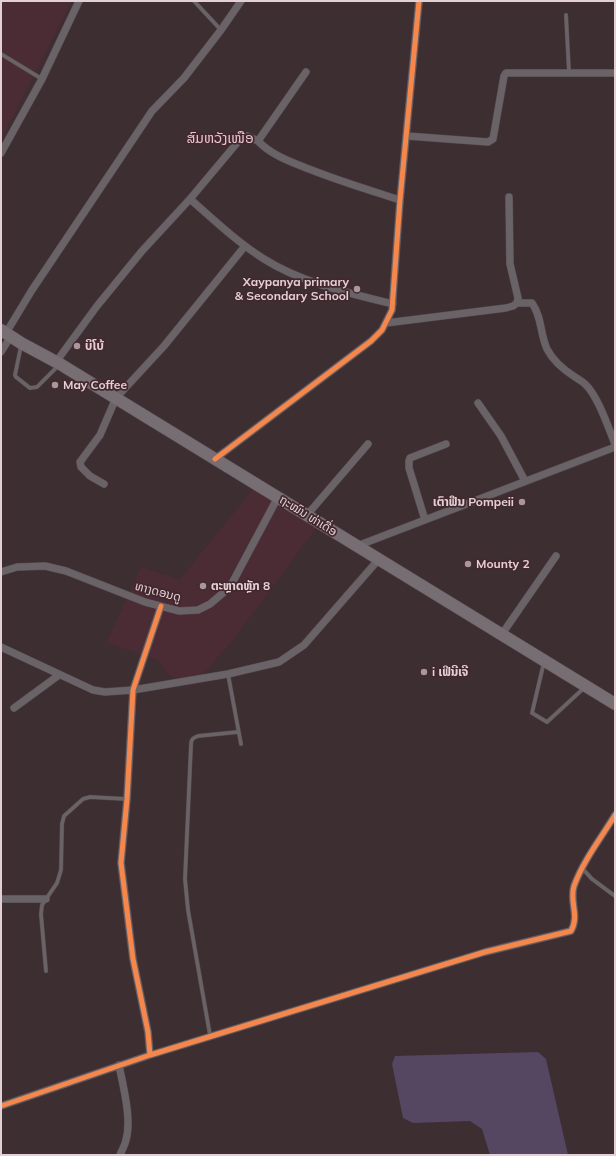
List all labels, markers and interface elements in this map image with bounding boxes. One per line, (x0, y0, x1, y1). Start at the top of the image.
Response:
district label: ສົມຫວັງເໜືອ (186, 131, 254, 147)
place label: Xaypanya primary & Secondary School (235, 275, 349, 303)
marker: Xaypanya primary & Secondary School (352, 284, 362, 294)
place label: ບິໂບ້ (85, 339, 104, 353)
marker: ບິໂບ້ (72, 341, 82, 351)
place label: May Coffee (63, 378, 127, 392)
marker: May Coffee (50, 380, 60, 390)
street label: ຖະໝົນ ທ່າເດື່ອ (276, 493, 340, 539)
place label: ເຕົາຟືນ Pompeii (433, 495, 514, 509)
marker: ເຕົາຟືນ Pompeii (517, 497, 527, 507)
place label: Mounty 2 (476, 557, 530, 571)
marker: Mounty 2 (463, 559, 473, 569)
street label: ທາງດອນດູ (133, 579, 183, 605)
place label: ຕະຫຼາດຫຼັກ 8 (211, 579, 270, 593)
marker: ຕະຫຼາດຫຼັກ 8 (198, 581, 208, 591)
place label: i ເຟີນີເຈີ (432, 665, 468, 679)
marker: i ເຟີນີເຈີ (419, 667, 429, 677)

